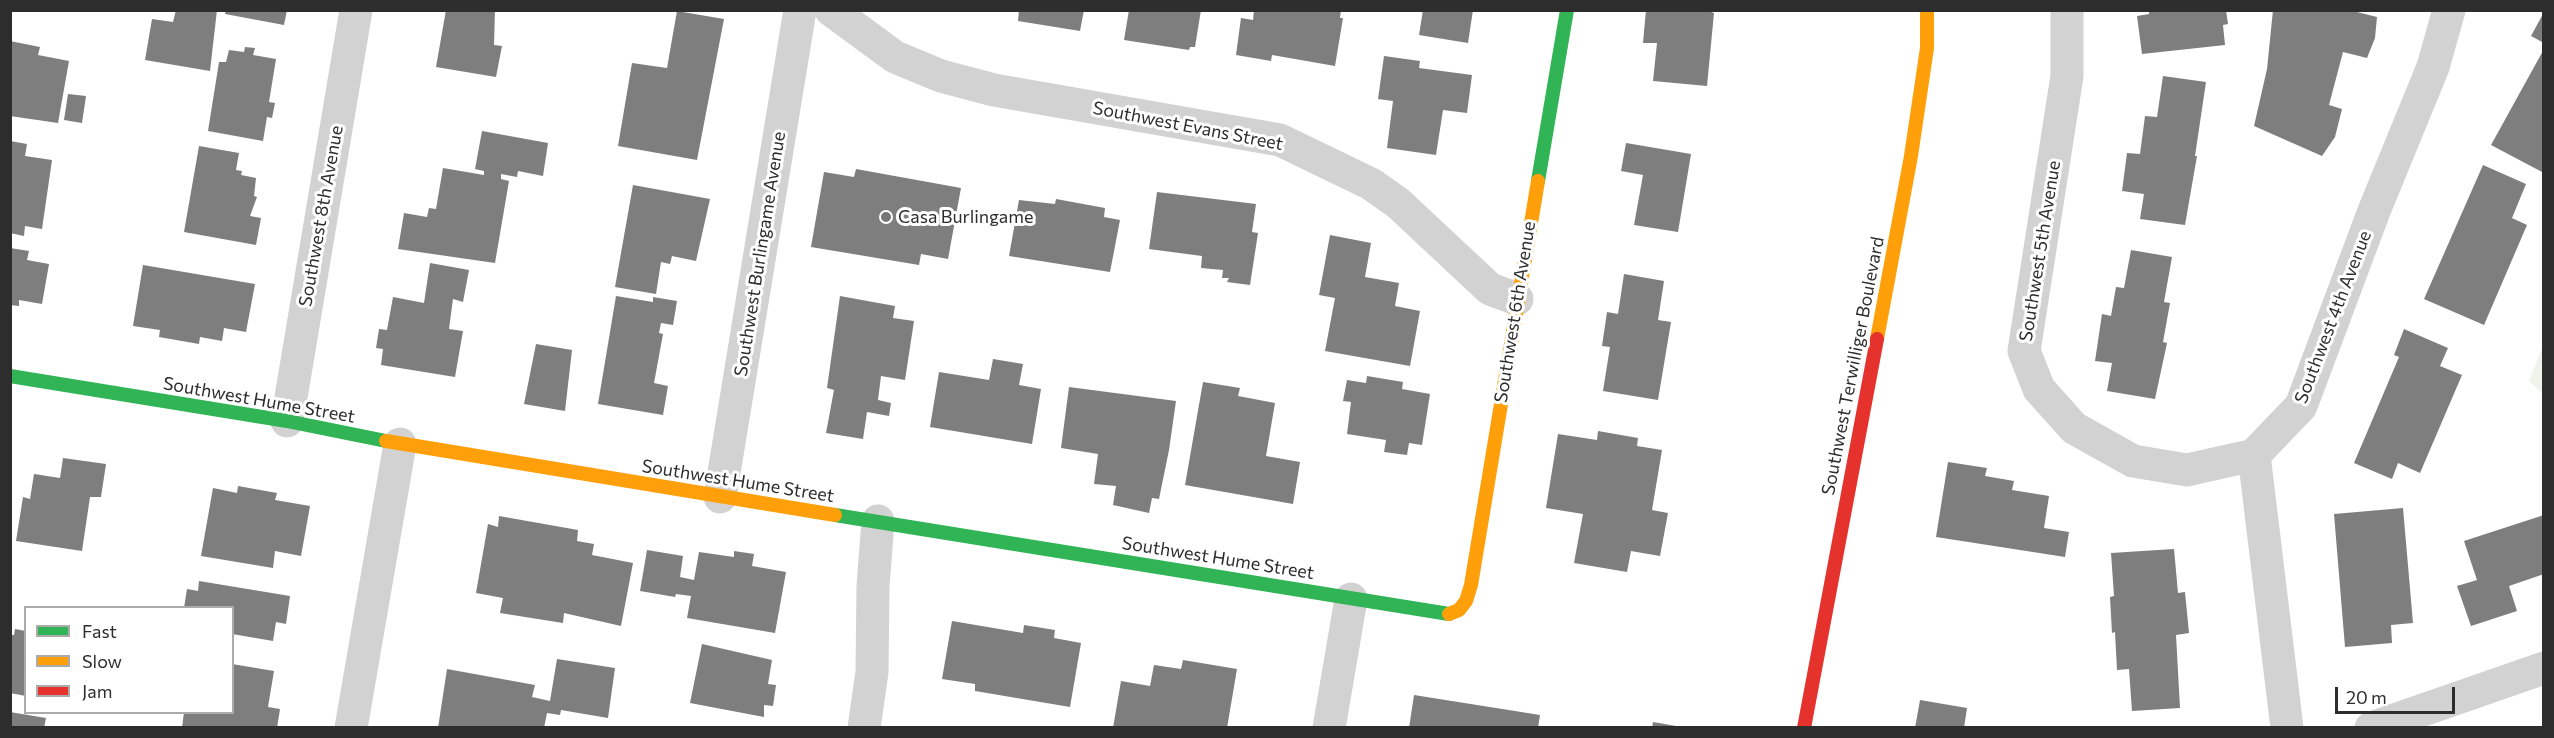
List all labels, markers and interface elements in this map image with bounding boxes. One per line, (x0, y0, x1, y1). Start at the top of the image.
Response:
street label: Southwest Evans Street (1091, 97, 1285, 155)
street label: Southwest 8th Avenue (294, 124, 348, 308)
street label: Southwest Burlingame Avenue (730, 130, 790, 378)
street label: Southwest 5th Avenue (2015, 159, 2065, 343)
place label: Casa Burlingame (898, 206, 1033, 228)
marker: Casa Burlingame (879, 210, 893, 224)
street label: Southwest 6th Avenue (1490, 220, 1540, 404)
street label: Southwest 4th Avenue (2290, 228, 2376, 406)
street label: Southwest Terwilliger Boulevard (1817, 235, 1889, 497)
street label: Southwest Hume Street (161, 372, 357, 428)
street label: Southwest Hume Street (640, 455, 836, 507)
street label: Southwest Hume Street (1120, 532, 1316, 584)
legend (24, 606, 234, 714)
text: Fast (82, 620, 117, 642)
text: Slow (82, 650, 122, 672)
scale bar (2338, 675, 2458, 713)
text: Jam (82, 680, 112, 702)
text: 20 m (2346, 686, 2387, 708)

